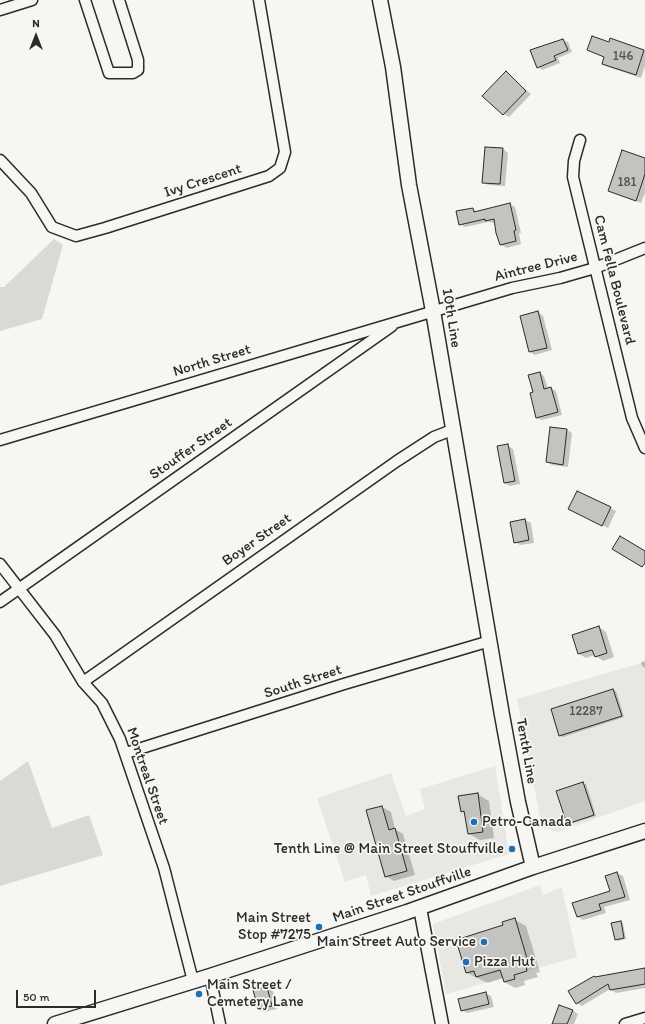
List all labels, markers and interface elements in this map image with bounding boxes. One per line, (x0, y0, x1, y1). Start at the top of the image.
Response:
north arrow (16, 16, 56, 56)
text: N (32, 17, 40, 30)
house number: 146 (613, 49, 633, 65)
street label: Ivy Crescent (162, 160, 244, 202)
house number: 181 (617, 175, 637, 191)
street label: Cam Fella Boulevard (589, 213, 639, 347)
street label: Aintree Drive (493, 248, 579, 286)
street label: 10th Line (437, 287, 465, 349)
street label: North Street (171, 341, 253, 381)
street label: Stouffer Street (146, 414, 236, 484)
street label: Boyer Street (219, 510, 295, 570)
street label: South Street (262, 661, 344, 703)
house number: 12287 (569, 704, 603, 720)
street label: Tenth Line (511, 717, 541, 785)
street label: Montreal Street (122, 725, 172, 827)
place label: Petro-Canada (482, 813, 572, 831)
marker: Petro-Canada (469, 817, 479, 827)
place label: Tenth Line @ Main Street Stouffville (274, 840, 504, 858)
marker: Tenth Line @ Main Street Stouffville (507, 844, 517, 854)
street label: Main Street Stouffville (330, 863, 474, 927)
place label: Main Street Stop #7275 (236, 909, 311, 944)
marker: Main Street Stop #7275 (314, 922, 324, 932)
place label: Main Street Auto Service (317, 933, 476, 951)
marker: Main Street Auto Service (479, 937, 489, 947)
place label: Pizza Hut (474, 953, 535, 971)
marker: Pizza Hut (461, 957, 471, 967)
place label: Main Street / Cemetery Lane (207, 976, 304, 1011)
scale bar (18, 982, 98, 1008)
marker: Main Street / Cemetery Lane (194, 989, 204, 999)
text: 50 m (23, 990, 49, 1004)

